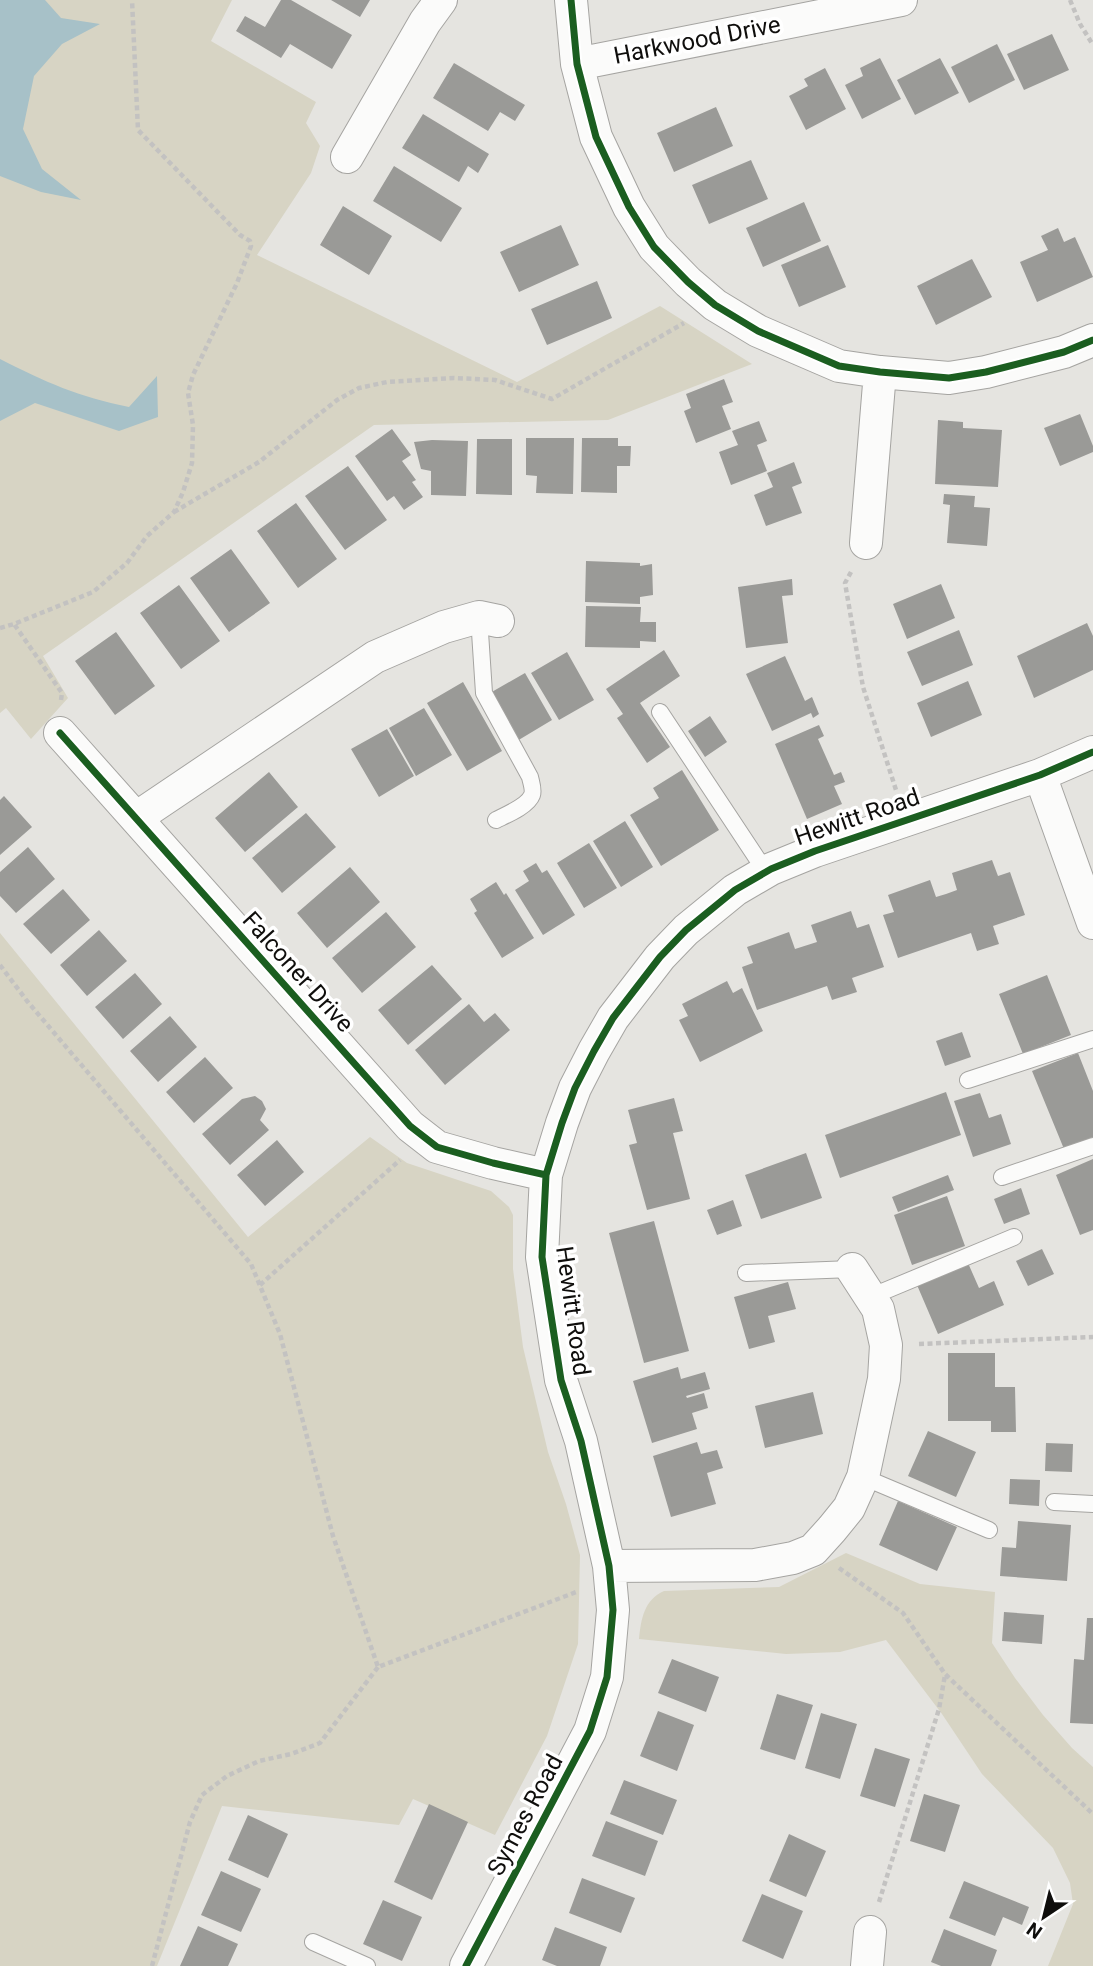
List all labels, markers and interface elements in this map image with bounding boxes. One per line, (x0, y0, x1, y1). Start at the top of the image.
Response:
street label: Harkwood Drive (611, 10, 783, 70)
street label: Hewitt Road (791, 783, 923, 851)
street label: Falconer Drive (237, 906, 359, 1038)
street label: Hewitt Road (550, 1244, 596, 1378)
street label: Symes Road (481, 1750, 569, 1880)
north arrow (1009, 1882, 1079, 1952)
text: N (1022, 1917, 1047, 1944)

